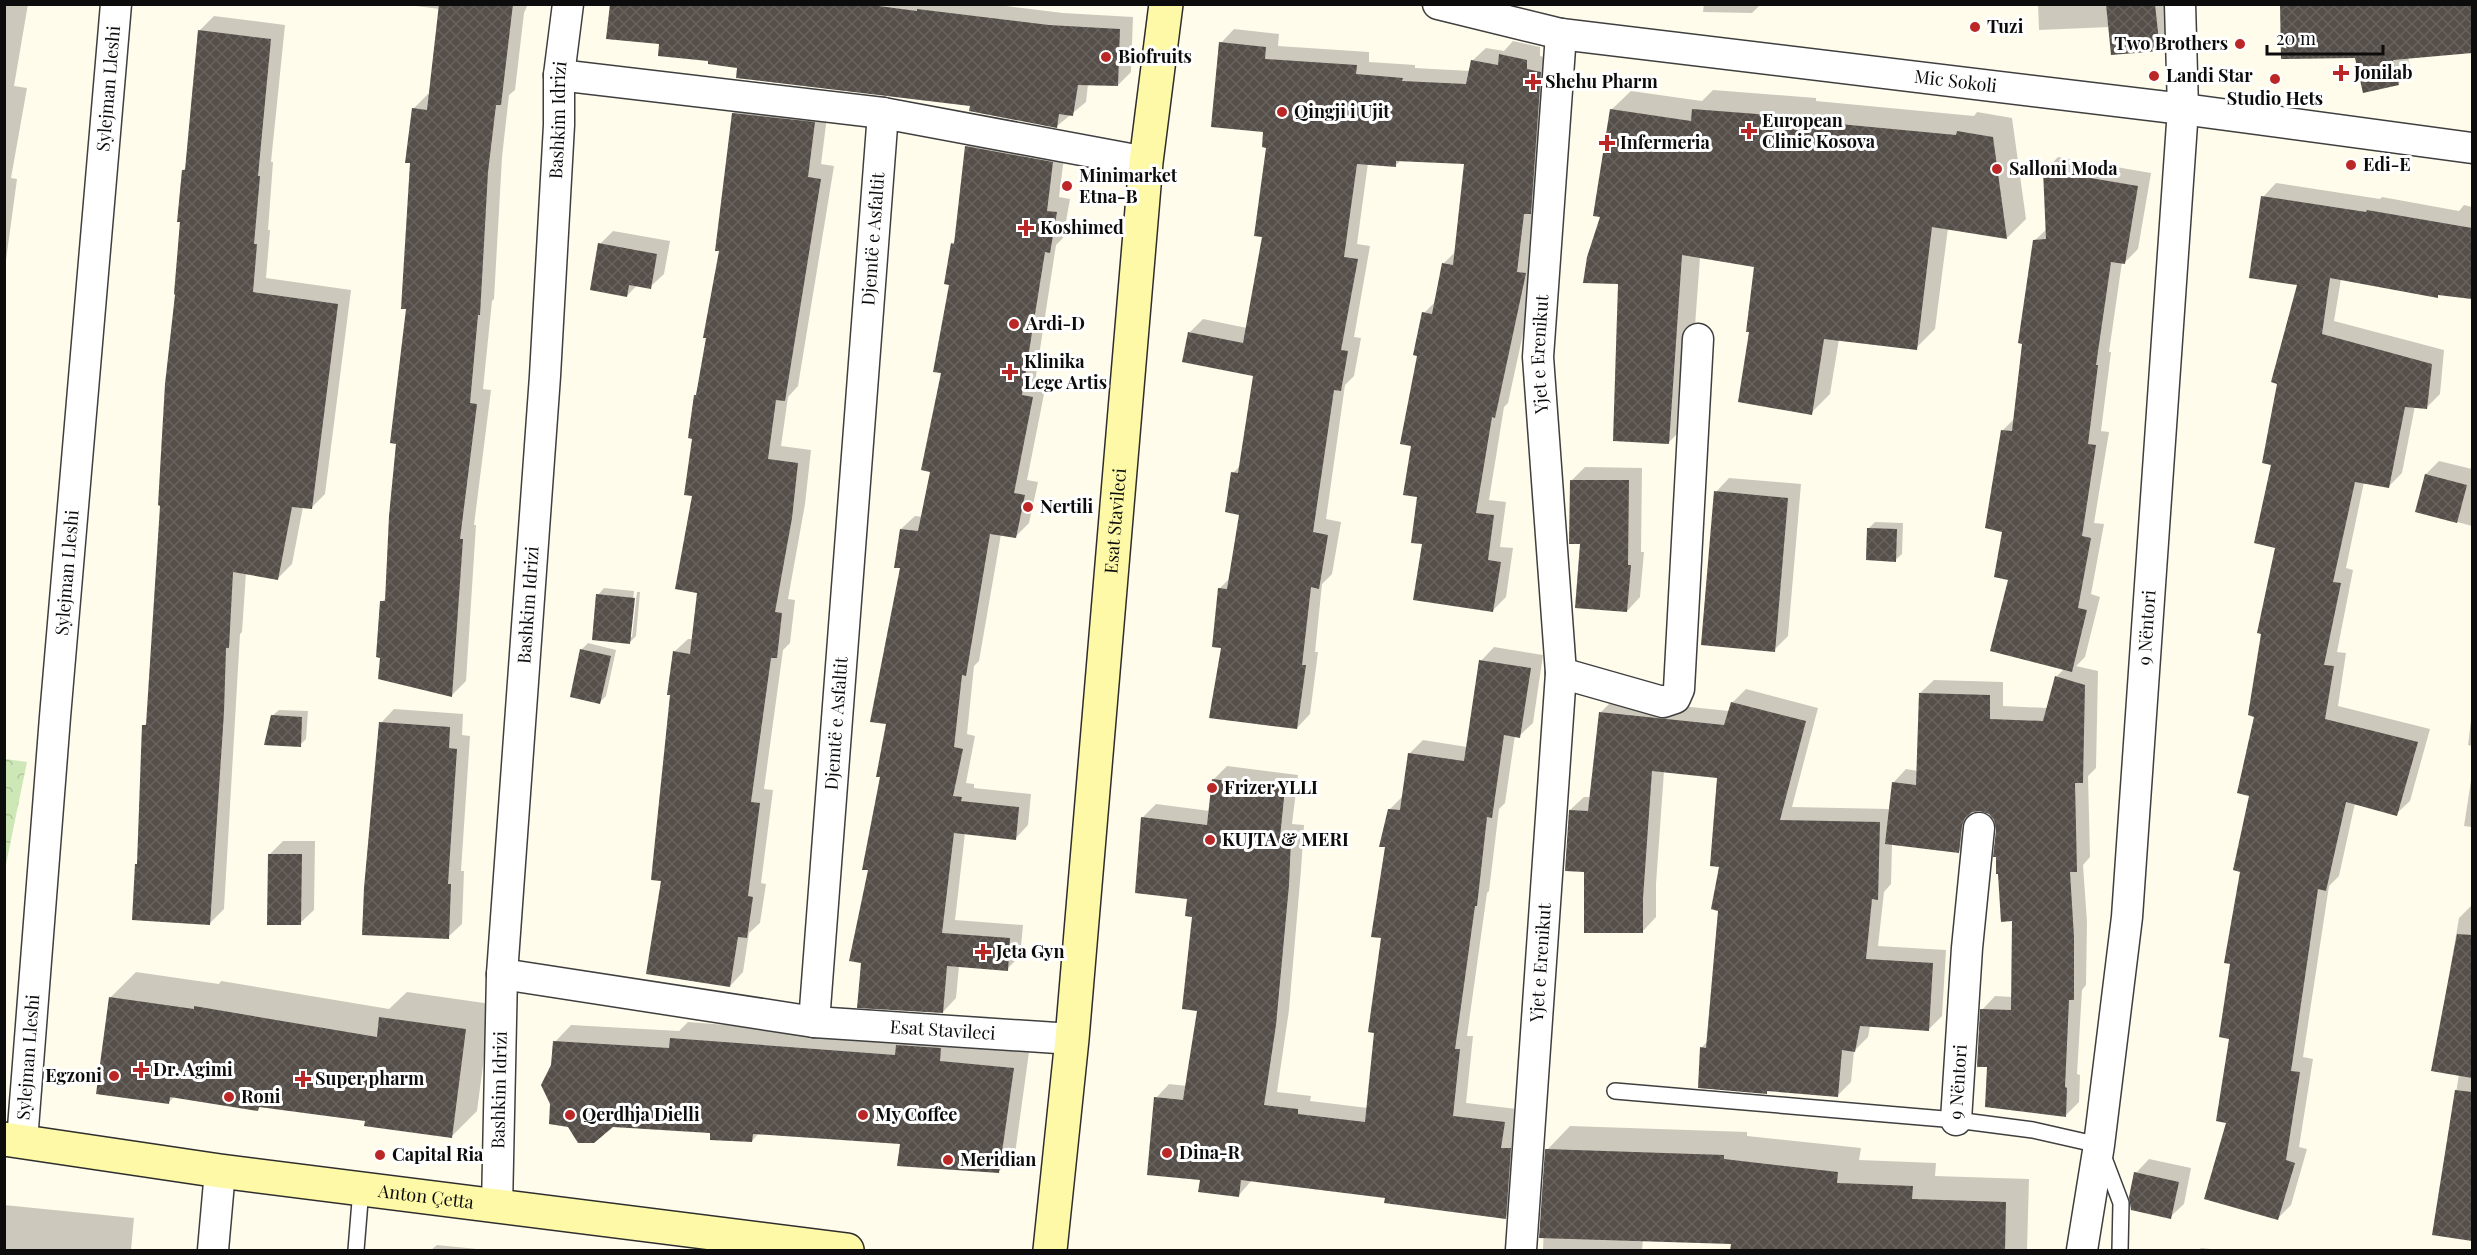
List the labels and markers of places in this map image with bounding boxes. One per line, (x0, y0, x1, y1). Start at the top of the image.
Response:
place label: Tuzi (1987, 14, 2024, 38)
marker: Tuzi (1968, 20, 1982, 34)
place label: Two Brothers (2114, 31, 2228, 55)
marker: Two Brothers (2233, 37, 2247, 51)
place label: Biofruits (1118, 44, 1192, 68)
marker: Biofruits (1099, 50, 1113, 64)
place label: Jonilab (2353, 60, 2413, 84)
place label: Landi Star (2166, 63, 2253, 87)
marker: Jonilab (2332, 64, 2350, 82)
place label: Shehu Pharm (1545, 69, 1659, 93)
marker: Landi Star (2147, 69, 2161, 83)
marker: Studio Hets (2268, 72, 2282, 86)
marker: Shehu Pharm (1526, 75, 1540, 89)
place label: Studio Hets (2227, 86, 2323, 110)
place label: Qingji i Ujit (1294, 99, 1390, 123)
marker: Qingji i Ujit (1275, 105, 1289, 119)
place label: European Clinic Kosova (1762, 108, 1876, 153)
marker: European Clinic Kosova (1740, 122, 1758, 140)
place label: Infermeria (1620, 130, 1711, 154)
marker: Infermeria (1598, 134, 1616, 152)
place label: Edi-E (2363, 152, 2411, 176)
place label: Salloni Moda (2009, 156, 2118, 180)
marker: Edi-E (2344, 158, 2358, 172)
marker: Salloni Moda (1990, 162, 2004, 176)
place label: Minimarket Etna-B (1079, 163, 1178, 208)
marker: Minimarket Etna-B (1060, 179, 1074, 193)
place label: Koshimed (1040, 215, 1124, 239)
marker: Koshimed (1017, 219, 1035, 237)
place label: Ardi-D (1025, 311, 1085, 335)
marker: Ardi-D (1007, 317, 1021, 331)
place label: Klinika Lege Artis (1024, 349, 1107, 394)
marker: Klinika Lege Artis (1001, 363, 1019, 381)
place label: Nertili (1040, 494, 1094, 518)
marker: Nertili (1021, 500, 1035, 514)
place label: Frizer YLLI (1224, 775, 1318, 799)
marker: Frizer YLLI (1205, 781, 1219, 795)
place label: KUJTA & MERI (1222, 827, 1349, 851)
marker: KUJTA & MERI (1203, 833, 1217, 847)
place label: Jeta Gyn (995, 939, 1065, 963)
marker: Jeta Gyn (974, 943, 992, 961)
place label: Dr. Agimi (153, 1057, 233, 1081)
place label: Egzoni (45, 1063, 102, 1087)
marker: Dr. Agimi (134, 1063, 148, 1077)
place label: Super pharm (315, 1066, 425, 1090)
marker: Egzoni (107, 1069, 121, 1083)
marker: Super pharm (296, 1072, 310, 1086)
place label: Roni (241, 1084, 281, 1108)
marker: Roni (222, 1090, 236, 1104)
place label: Qerdhja Dielli (582, 1102, 700, 1126)
place label: My Coffee (875, 1102, 957, 1126)
marker: Qerdhja Dielli (563, 1108, 577, 1122)
marker: My Coffee (856, 1108, 870, 1122)
place label: Dina-R (1179, 1140, 1240, 1164)
place label: Capital Ria (392, 1142, 484, 1166)
marker: Dina-R (1160, 1146, 1174, 1160)
place label: Meridian (960, 1147, 1036, 1171)
marker: Capital Ria (373, 1148, 387, 1162)
marker: Meridian (941, 1153, 955, 1167)

